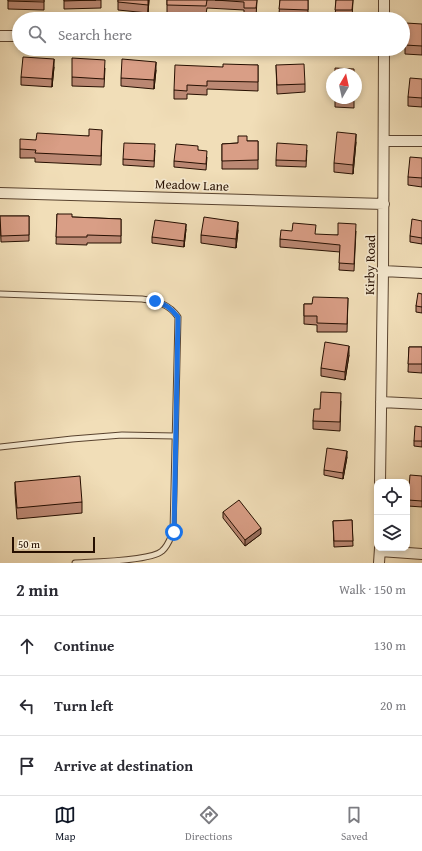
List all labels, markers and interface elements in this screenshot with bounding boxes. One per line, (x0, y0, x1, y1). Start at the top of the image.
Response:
search box (12, 12, 410, 56)
icon: search (26, 23, 48, 45)
text: Search here (58, 24, 132, 45)
north arrow (326, 68, 362, 104)
street label: Meadow Lane (155, 174, 229, 196)
street label: Kirby Road (360, 235, 380, 295)
route end (146, 292, 164, 310)
map controls (374, 479, 410, 551)
button: locate (374, 479, 410, 515)
button: layers (374, 515, 410, 551)
route start (165, 523, 183, 541)
scale bar (12, 535, 95, 554)
text: 50 m (18, 536, 40, 552)
text: 2 min (16, 577, 58, 602)
text: Walk · 150 m (339, 580, 406, 599)
icon: ahead (16, 635, 38, 657)
text: Continue (54, 635, 115, 656)
text: 130 m (374, 636, 406, 655)
icon: left (16, 695, 38, 717)
text: Turn left (54, 695, 113, 716)
text: 20 m (380, 696, 406, 715)
icon: arrive (16, 755, 38, 777)
text: Arrive at destination (54, 755, 193, 776)
tab: Map (54, 804, 76, 844)
tab: Directions (185, 804, 232, 844)
tab: Saved (341, 804, 368, 844)

